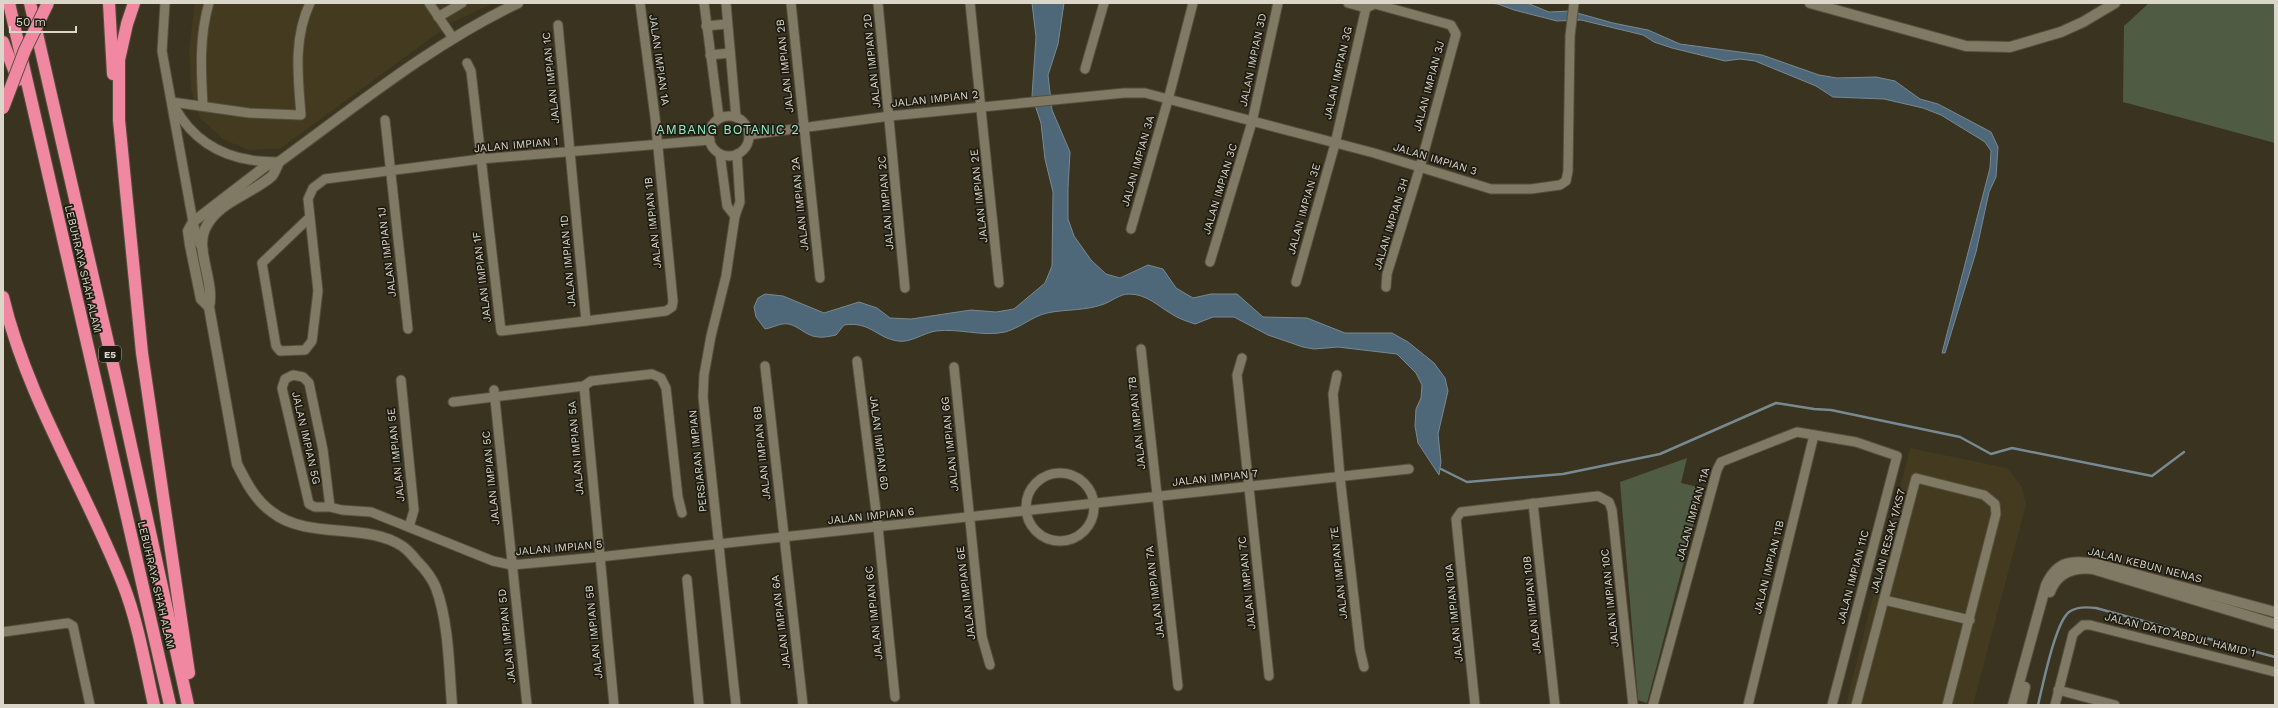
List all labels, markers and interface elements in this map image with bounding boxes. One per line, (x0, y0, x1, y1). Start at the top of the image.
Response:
scale bar (10, 8, 76, 34)
street label: JALAN IMPIAN 3D (1237, 12, 1269, 108)
street label: JALAN IMPIAN 2D (861, 13, 883, 109)
street label: JALAN IMPIAN 1A (646, 14, 672, 106)
text: 50 m (16, 15, 46, 29)
street label: JALAN IMPIAN 2B (774, 18, 796, 114)
street label: JALAN IMPIAN 3G (1321, 25, 1355, 121)
street label: JALAN IMPIAN 1C (540, 31, 562, 125)
street label: JALAN IMPIAN 3J (1411, 39, 1447, 133)
street label: JALAN IMPIAN 2 (891, 88, 979, 110)
street label: JALAN IMPIAN 3A (1119, 114, 1157, 208)
district label: AMBANG BOTANIC 2 (656, 122, 800, 137)
street label: JALAN IMPIAN 1 (473, 135, 559, 155)
street label: JALAN IMPIAN 3 (1391, 140, 1479, 178)
street label: JALAN IMPIAN 3C (1200, 141, 1240, 236)
street label: JALAN IMPIAN 2E (968, 149, 990, 243)
street label: JALAN IMPIAN 2C (875, 155, 897, 251)
street label: JALAN IMPIAN 2A (789, 156, 811, 252)
street label: JALAN IMPIAN 3E (1285, 162, 1323, 256)
street label: JALAN IMPIAN 1B (642, 177, 664, 269)
street label: JALAN IMPIAN 3H (1371, 177, 1411, 271)
street label: LEBUHRAYA SHAH ALAM (62, 204, 104, 334)
street label: JALAN IMPIAN 1J (375, 206, 399, 298)
street label: JALAN IMPIAN 1D (557, 214, 579, 308)
street label: JALAN IMPIAN 1F (470, 231, 494, 323)
road number: E5 (99, 346, 121, 362)
street label: JALAN IMPIAN 7B (1126, 376, 1148, 470)
street label: JALAN IMPIAN 5G (289, 390, 323, 486)
street label: JALAN IMPIAN 6D (867, 395, 891, 491)
street label: JALAN IMPIAN 6G (939, 396, 961, 492)
street label: JALAN IMPIAN 5A (565, 400, 587, 496)
street label: JALAN IMPIAN 6B (751, 405, 773, 501)
street label: JALAN IMPIAN 5E (385, 408, 407, 502)
street label: PERSIARAN IMPIAN (686, 409, 710, 513)
street label: JALAN IMPIAN 5C (480, 430, 502, 526)
street label: JALAN IMPIAN 11A (1673, 466, 1713, 562)
street label: JALAN IMPIAN 7 (1171, 467, 1259, 489)
street label: JALAN RESAK 1/KS7 (1868, 487, 1908, 595)
street label: JALAN IMPIAN 6 (827, 505, 915, 527)
street label: JALAN IMPIAN 11B (1751, 519, 1787, 615)
street label: LEBUHRAYA SHAH ALAM (135, 520, 177, 650)
street label: JALAN IMPIAN 7E (1328, 526, 1350, 620)
street label: JALAN IMPIAN 11C (1834, 528, 1872, 625)
street label: JALAN IMPIAN 7C (1236, 535, 1258, 630)
street label: JALAN IMPIAN 5 (515, 538, 603, 558)
street label: JALAN IMPIAN 6E (954, 545, 978, 641)
street label: JALAN IMPIAN 7A (1143, 545, 1167, 639)
street label: JALAN KEBUN NENAS (2087, 545, 2203, 585)
street label: JALAN IMPIAN 10C (1598, 548, 1622, 648)
street label: JALAN IMPIAN 10B (1520, 555, 1544, 655)
street label: JALAN IMPIAN 10A (1442, 563, 1466, 663)
street label: JALAN IMPIAN 6C (863, 565, 885, 661)
street label: JALAN IMPIAN 6A (769, 574, 793, 670)
street label: JALAN IMPIAN 5B (583, 584, 605, 680)
street label: JALAN IMPIAN 5D (496, 588, 518, 684)
street label: JALAN DATO ABDUL HAMID 1 (2103, 610, 2257, 660)

